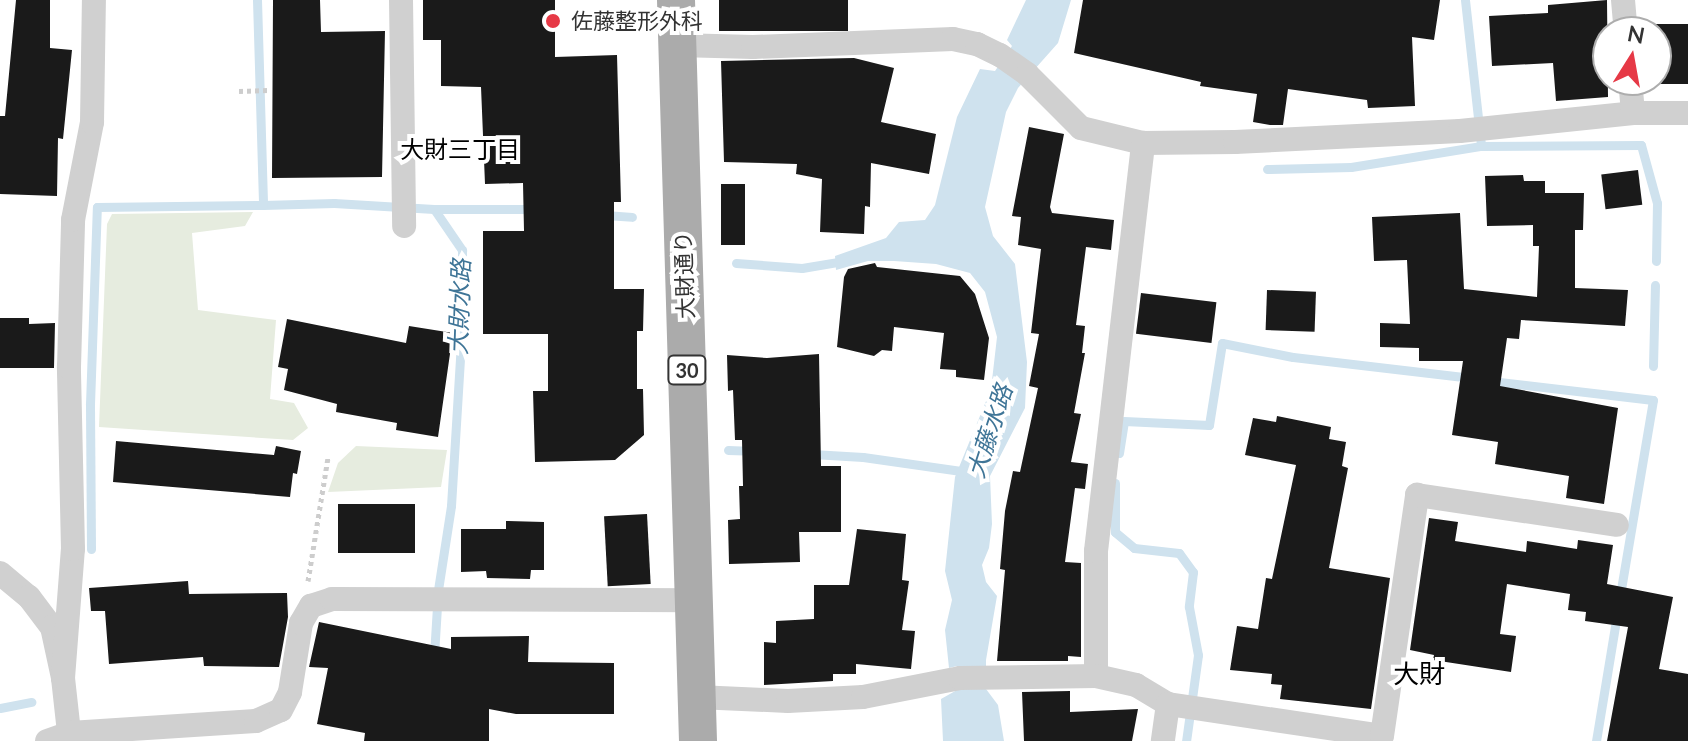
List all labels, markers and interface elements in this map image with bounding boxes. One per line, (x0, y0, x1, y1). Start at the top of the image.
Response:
place label: 佐藤整形外科 (571, 8, 703, 34)
marker: 佐藤整形外科 (542, 10, 564, 32)
north arrow (1592, 16, 1672, 96)
text: N (1625, 19, 1647, 49)
district label: 大財三丁目 (400, 135, 520, 163)
street label: 大財通り (669, 231, 699, 319)
water label: 大財水路 (443, 259, 475, 355)
road number: 30 (667, 354, 707, 386)
water label: 大藤水路 (960, 381, 1018, 481)
district label: 大財 (1393, 658, 1445, 690)

